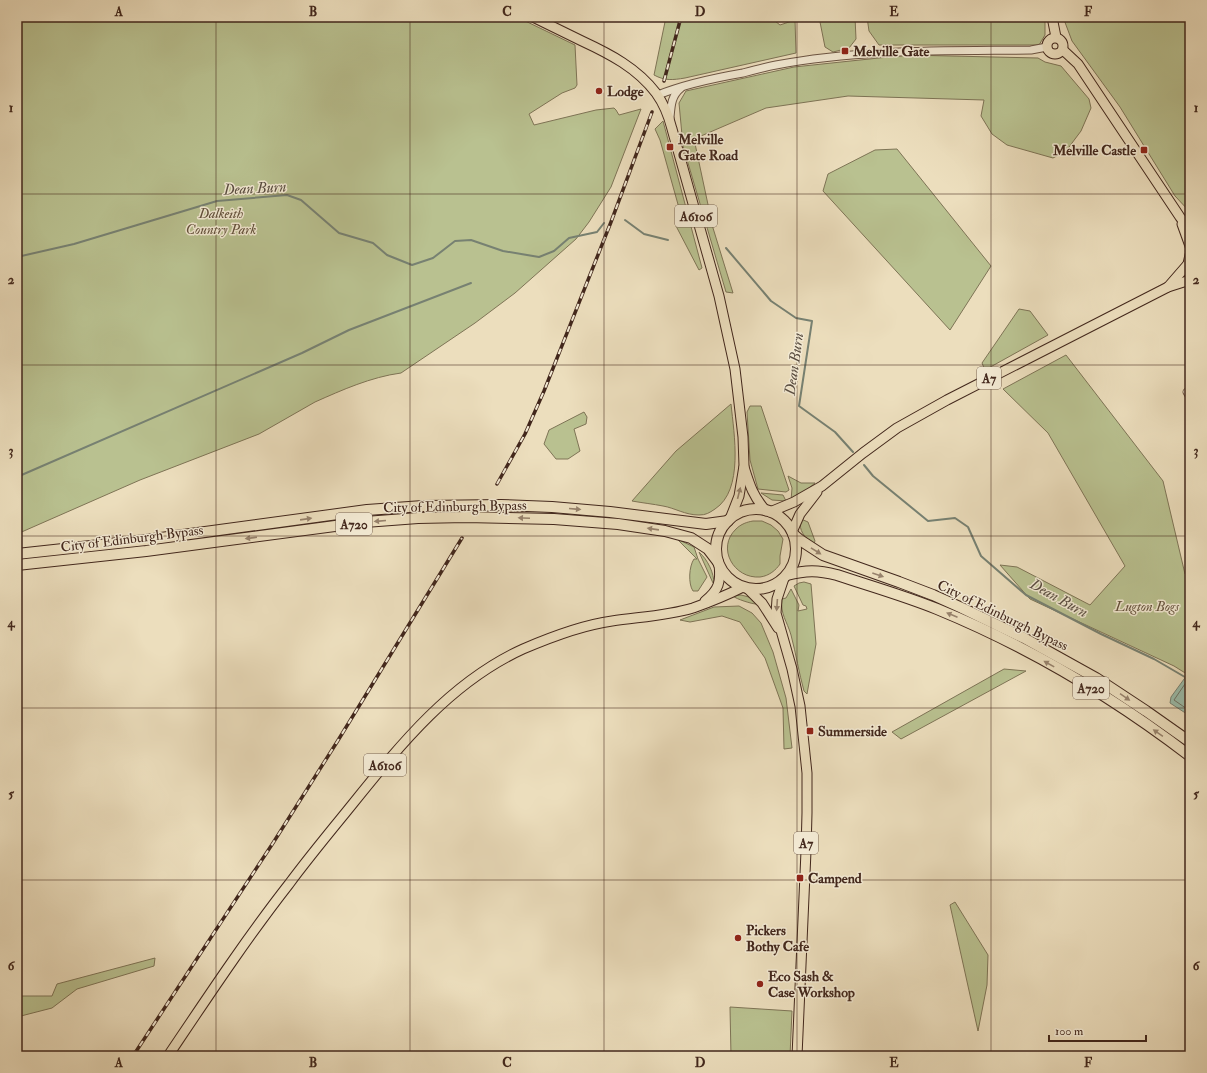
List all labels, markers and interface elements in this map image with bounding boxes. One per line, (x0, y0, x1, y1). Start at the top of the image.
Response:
text: A (114, 4, 124, 20)
text: B (309, 4, 317, 20)
text: C (502, 4, 512, 20)
text: D (695, 4, 706, 20)
text: E (889, 4, 899, 20)
text: F (1084, 4, 1093, 20)
place label: Melville Gate (852, 43, 929, 60)
marker: Melville Gate (840, 46, 850, 56)
place label: Lodge (607, 83, 644, 101)
marker: Lodge (594, 86, 604, 96)
text: 1 (9, 100, 14, 116)
text: 1 (1194, 100, 1199, 116)
place label: Melville Gate Road (677, 131, 738, 164)
marker: Melville Gate Road (665, 142, 675, 152)
place label: Melville Castle (1052, 142, 1136, 159)
marker: Melville Castle (1139, 145, 1149, 155)
water label: Dean Burn (222, 177, 287, 200)
park label: Dalkeith Country Park (186, 205, 256, 238)
road number: A6106 (675, 205, 717, 227)
text: 2 (8, 272, 15, 288)
text: 2 (1193, 272, 1200, 288)
water label: Dean Burn (781, 332, 808, 398)
road number: A7 (977, 367, 1001, 389)
text: 3 (9, 443, 14, 459)
text: 3 (1194, 443, 1199, 459)
one-way arrow (736, 487, 742, 499)
street label: City of Edinburgh Bypass (383, 497, 527, 517)
one-way arrow (569, 506, 581, 513)
road number: A720 (336, 513, 372, 535)
one-way arrow (518, 514, 530, 521)
one-way arrow (300, 516, 312, 522)
one-way arrow (374, 518, 386, 524)
street label: City of Edinburgh Bypass (60, 521, 205, 557)
one-way arrow (647, 526, 659, 532)
one-way arrow (245, 535, 257, 541)
one-way arrow (811, 547, 821, 555)
one-way arrow (873, 572, 885, 578)
water label: Dean Burn (1026, 574, 1091, 622)
street label: City of Edinburgh Bypass (934, 576, 1071, 656)
park label: Lugton Bogs (1114, 598, 1180, 615)
one-way arrow (773, 599, 780, 611)
one-way arrow (946, 612, 958, 618)
text: 4 (6, 615, 15, 631)
text: 4 (1191, 615, 1200, 631)
one-way arrow (1043, 660, 1055, 667)
road number: A720 (1073, 677, 1109, 699)
one-way arrow (1120, 693, 1131, 701)
place label: Summerside (818, 723, 887, 740)
marker: Summerside (805, 726, 815, 736)
one-way arrow (1153, 729, 1164, 737)
road number: A6106 (364, 754, 406, 776)
text: 5 (8, 786, 14, 802)
text: 5 (1193, 786, 1199, 802)
road number: A7 (794, 832, 818, 854)
place label: Campend (808, 870, 862, 888)
marker: Campend (795, 873, 805, 883)
place label: Pickers Bothy Cafe (746, 922, 809, 956)
marker: Pickers Bothy Cafe (733, 933, 743, 943)
text: 6 (8, 958, 16, 974)
text: 6 (1193, 958, 1201, 974)
place label: Eco Sash & Case Workshop (768, 968, 855, 1002)
marker: Eco Sash & Case Workshop (755, 979, 765, 989)
scale bar (1049, 1017, 1146, 1043)
text: 100 m (1055, 1024, 1084, 1039)
text: A (114, 1055, 124, 1071)
text: B (309, 1055, 317, 1071)
text: C (502, 1055, 512, 1071)
text: D (695, 1055, 706, 1071)
text: E (889, 1055, 899, 1071)
text: F (1084, 1055, 1093, 1071)

